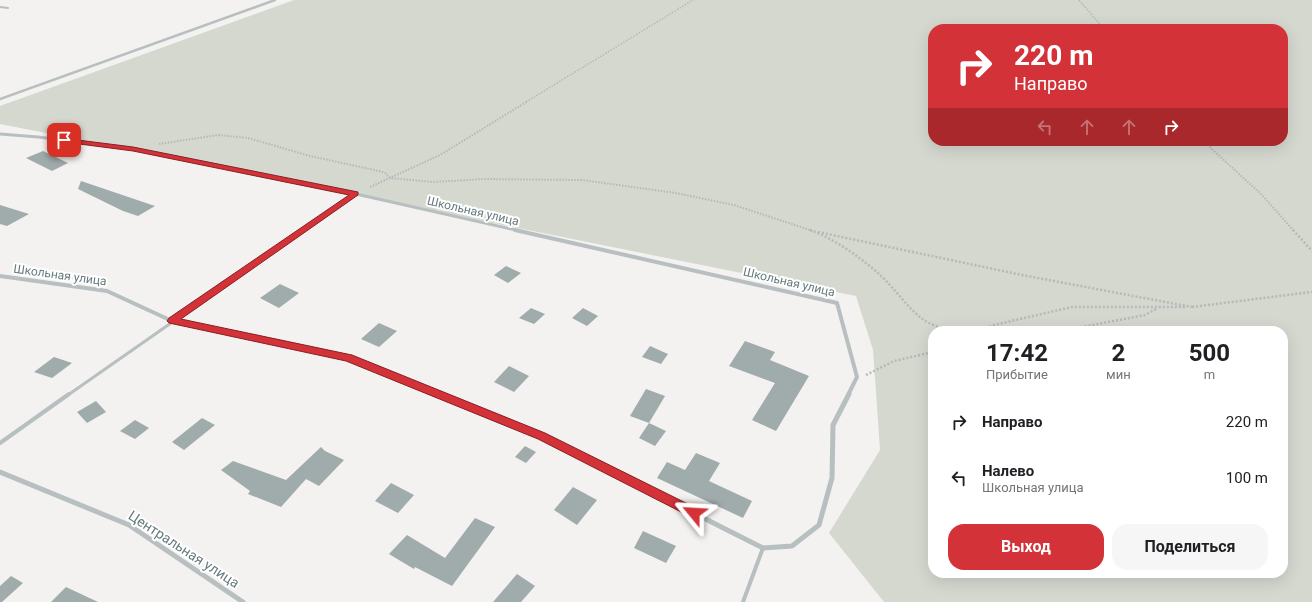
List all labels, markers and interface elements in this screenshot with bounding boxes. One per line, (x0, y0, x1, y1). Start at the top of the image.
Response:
text: 220 m (1014, 39, 1093, 72)
icon: right (948, 40, 1000, 92)
text: Направо (1014, 73, 1087, 94)
icon: left (1034, 116, 1056, 138)
icon: ahead (1076, 116, 1098, 138)
icon: ahead (1118, 116, 1140, 138)
icon: right (1160, 116, 1182, 138)
pin (47, 123, 81, 157)
icon: arrive (53, 129, 75, 151)
street label: Школьная улица (426, 194, 520, 228)
street label: Школьная улица (13, 262, 107, 288)
street label: Школьная улица (742, 265, 836, 299)
text: 17:42 (986, 339, 1048, 367)
text: 2 (1111, 339, 1125, 367)
text: 500 (1189, 339, 1230, 367)
text: Прибытие (986, 367, 1048, 382)
text: мин (1106, 367, 1131, 382)
text: m (1204, 367, 1215, 382)
icon: right (948, 411, 970, 433)
text: Направо (982, 413, 1043, 431)
text: 220 m (1226, 413, 1268, 431)
text: Налево (982, 462, 1034, 480)
icon: left (948, 467, 970, 489)
text: 100 m (1226, 469, 1268, 487)
text: Школьная улица (982, 480, 1084, 495)
position arrow (673, 492, 715, 534)
street label: Центральная улица (126, 507, 242, 591)
button: Выход (948, 524, 1104, 570)
button: Поделиться (1112, 524, 1268, 570)

